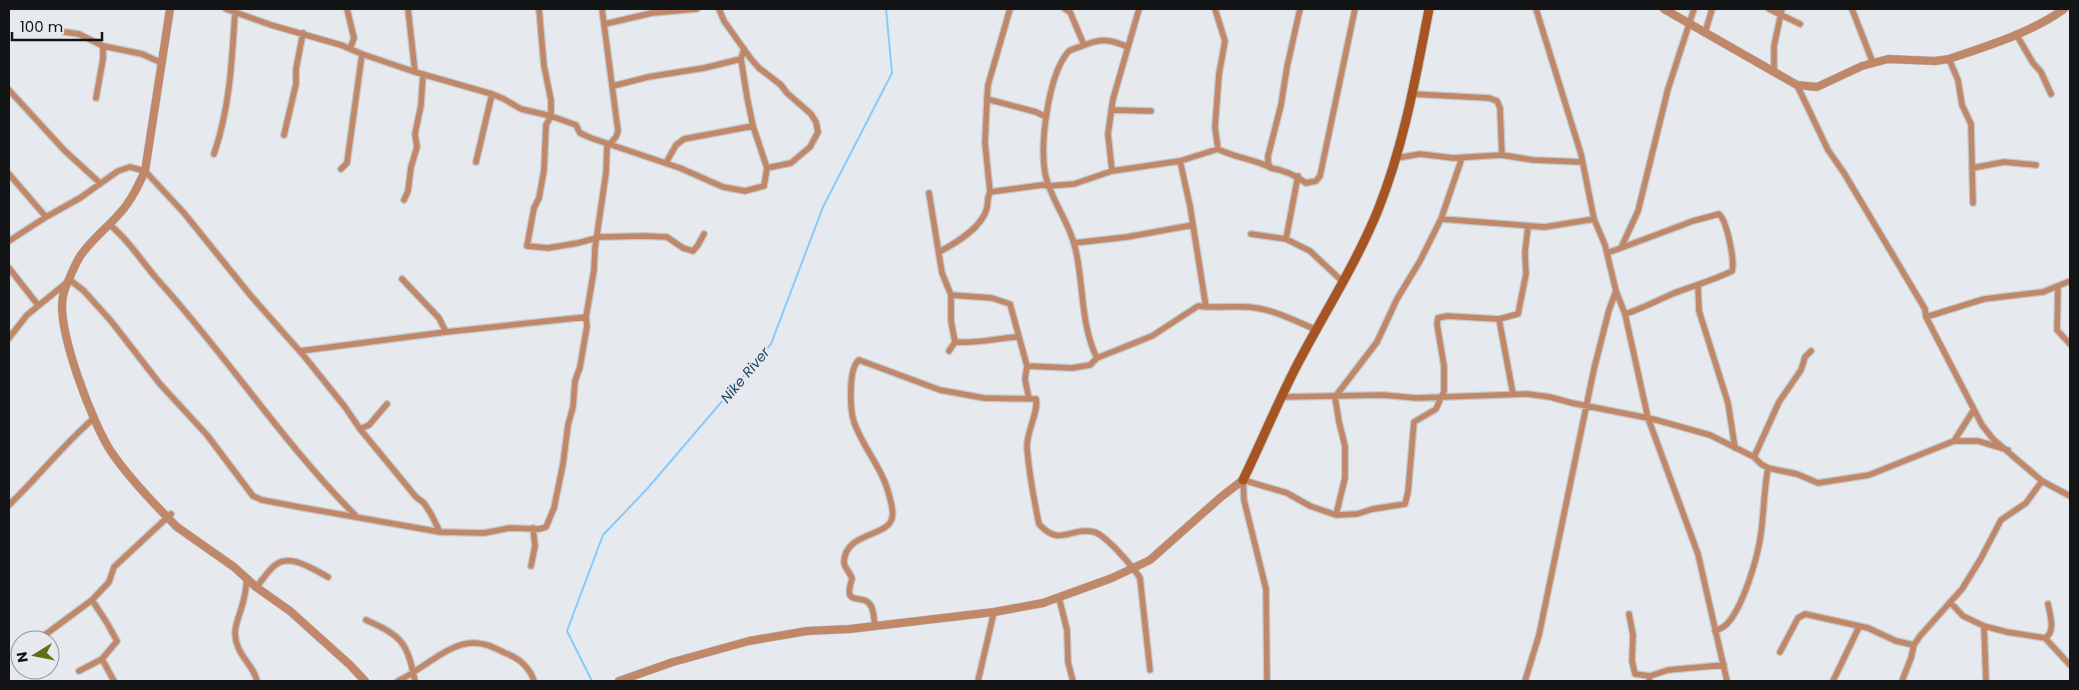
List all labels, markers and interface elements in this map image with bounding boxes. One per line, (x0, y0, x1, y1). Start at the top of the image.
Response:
scale bar (12, 10, 102, 42)
text: 100 m (20, 16, 63, 37)
water label: Nike River (716, 342, 775, 407)
north arrow (10, 630, 60, 680)
text: N (11, 650, 33, 664)

